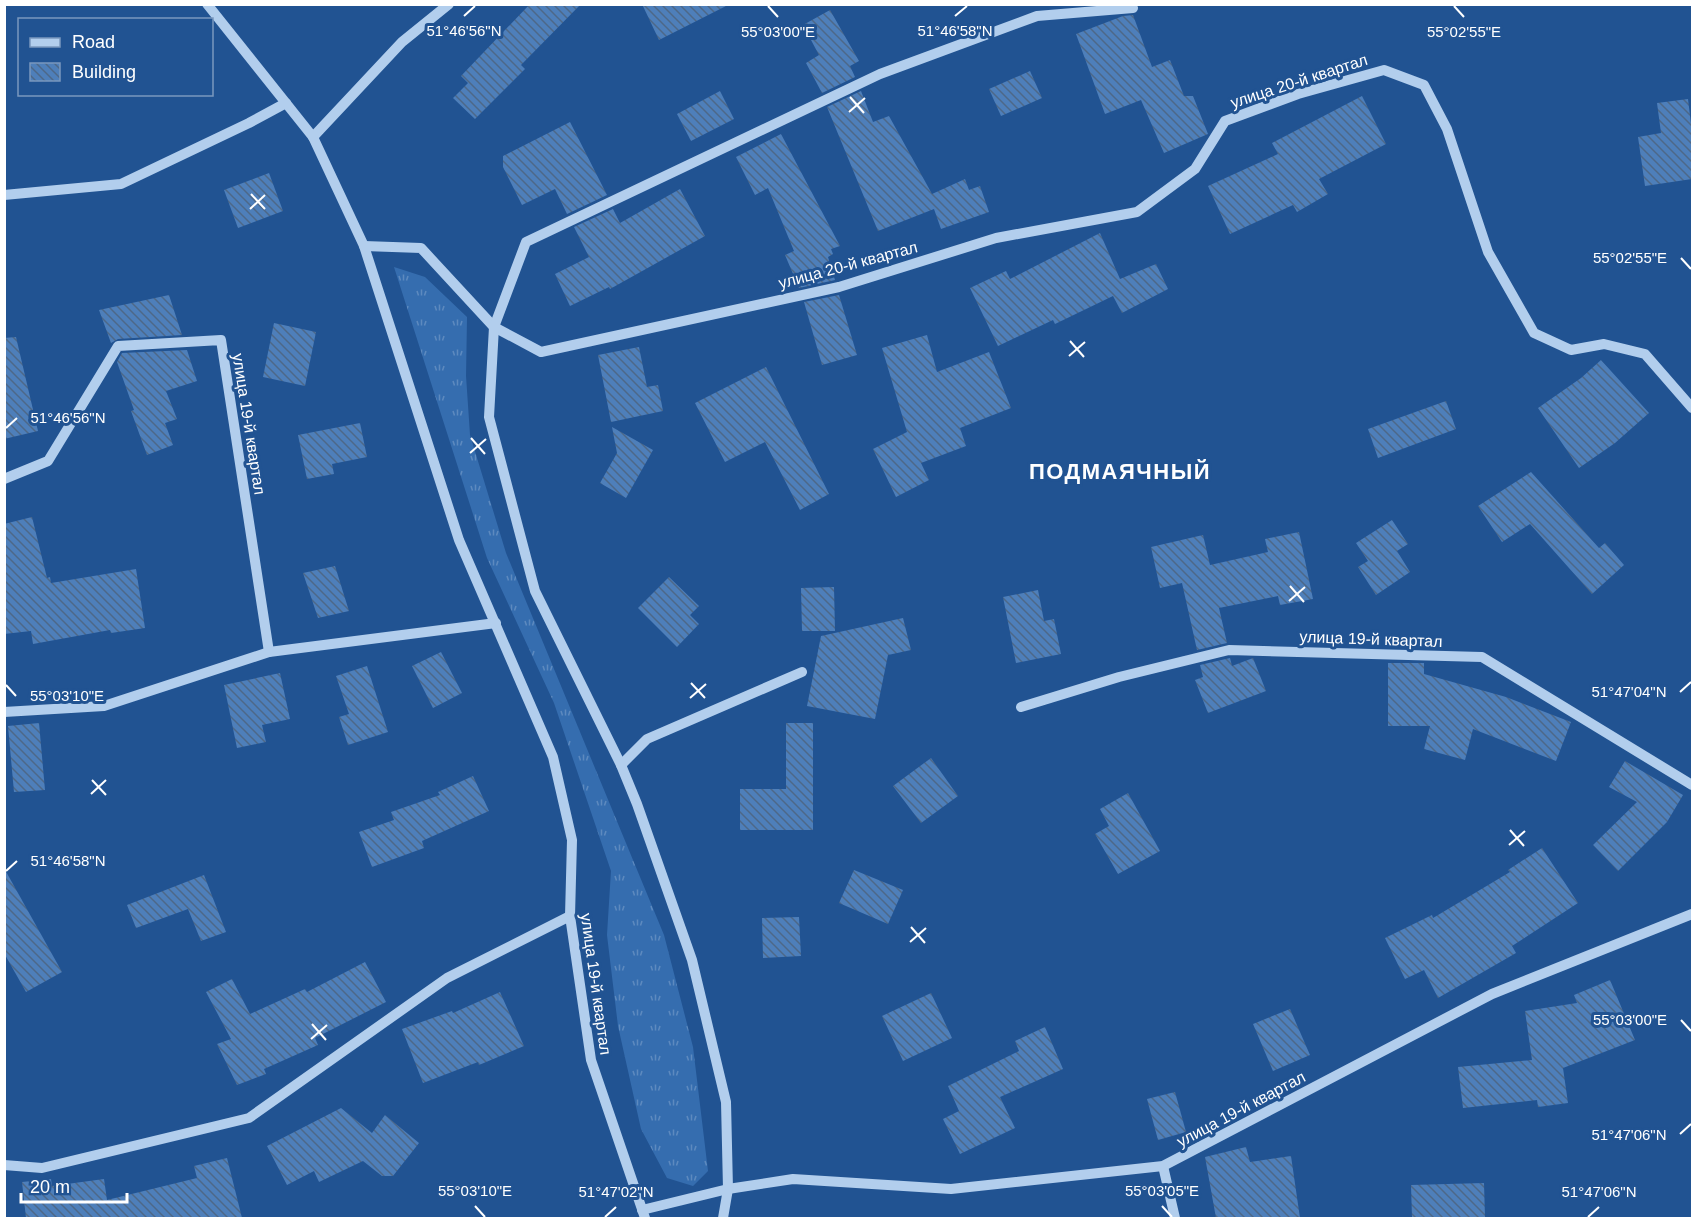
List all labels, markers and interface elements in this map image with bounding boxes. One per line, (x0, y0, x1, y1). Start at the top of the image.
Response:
legend (18, 18, 213, 96)
text: 51°46'56"N (426, 22, 502, 39)
text: 51°46'58"N (917, 22, 993, 39)
text: 55°03'00"E (741, 23, 815, 40)
text: 55°02'55"E (1427, 23, 1501, 40)
text: Road (72, 32, 115, 52)
street label: улица 20-й квартал (1228, 51, 1370, 111)
text: Building (72, 62, 136, 82)
street label: улица 20-й квартал (777, 238, 919, 292)
text: 55°02'55"E (1593, 249, 1667, 266)
street label: улица 19-й квартал (229, 352, 269, 496)
text: 51°46'56"N (30, 409, 106, 426)
district label: ПОДМАЯЧНЫЙ (1029, 459, 1211, 484)
street label: улица 19-й квартал (1299, 628, 1443, 650)
text: 51°47'04"N (1591, 683, 1667, 700)
text: 55°03'10"E (30, 687, 104, 704)
text: 51°46'58"N (30, 852, 106, 869)
street label: улица 19-й квартал (578, 912, 614, 1056)
text: 55°03'00"E (1593, 1011, 1667, 1028)
street label: улица 19-й квартал (1174, 1068, 1308, 1150)
text: 51°47'06"N (1591, 1126, 1667, 1143)
scale bar (21, 1166, 128, 1204)
text: 20 m (30, 1177, 70, 1197)
text: 55°03'10"E (438, 1182, 512, 1199)
text: 55°03'05"E (1125, 1182, 1199, 1199)
text: 51°47'02"N (578, 1183, 654, 1200)
text: 51°47'06"N (1561, 1183, 1637, 1200)

